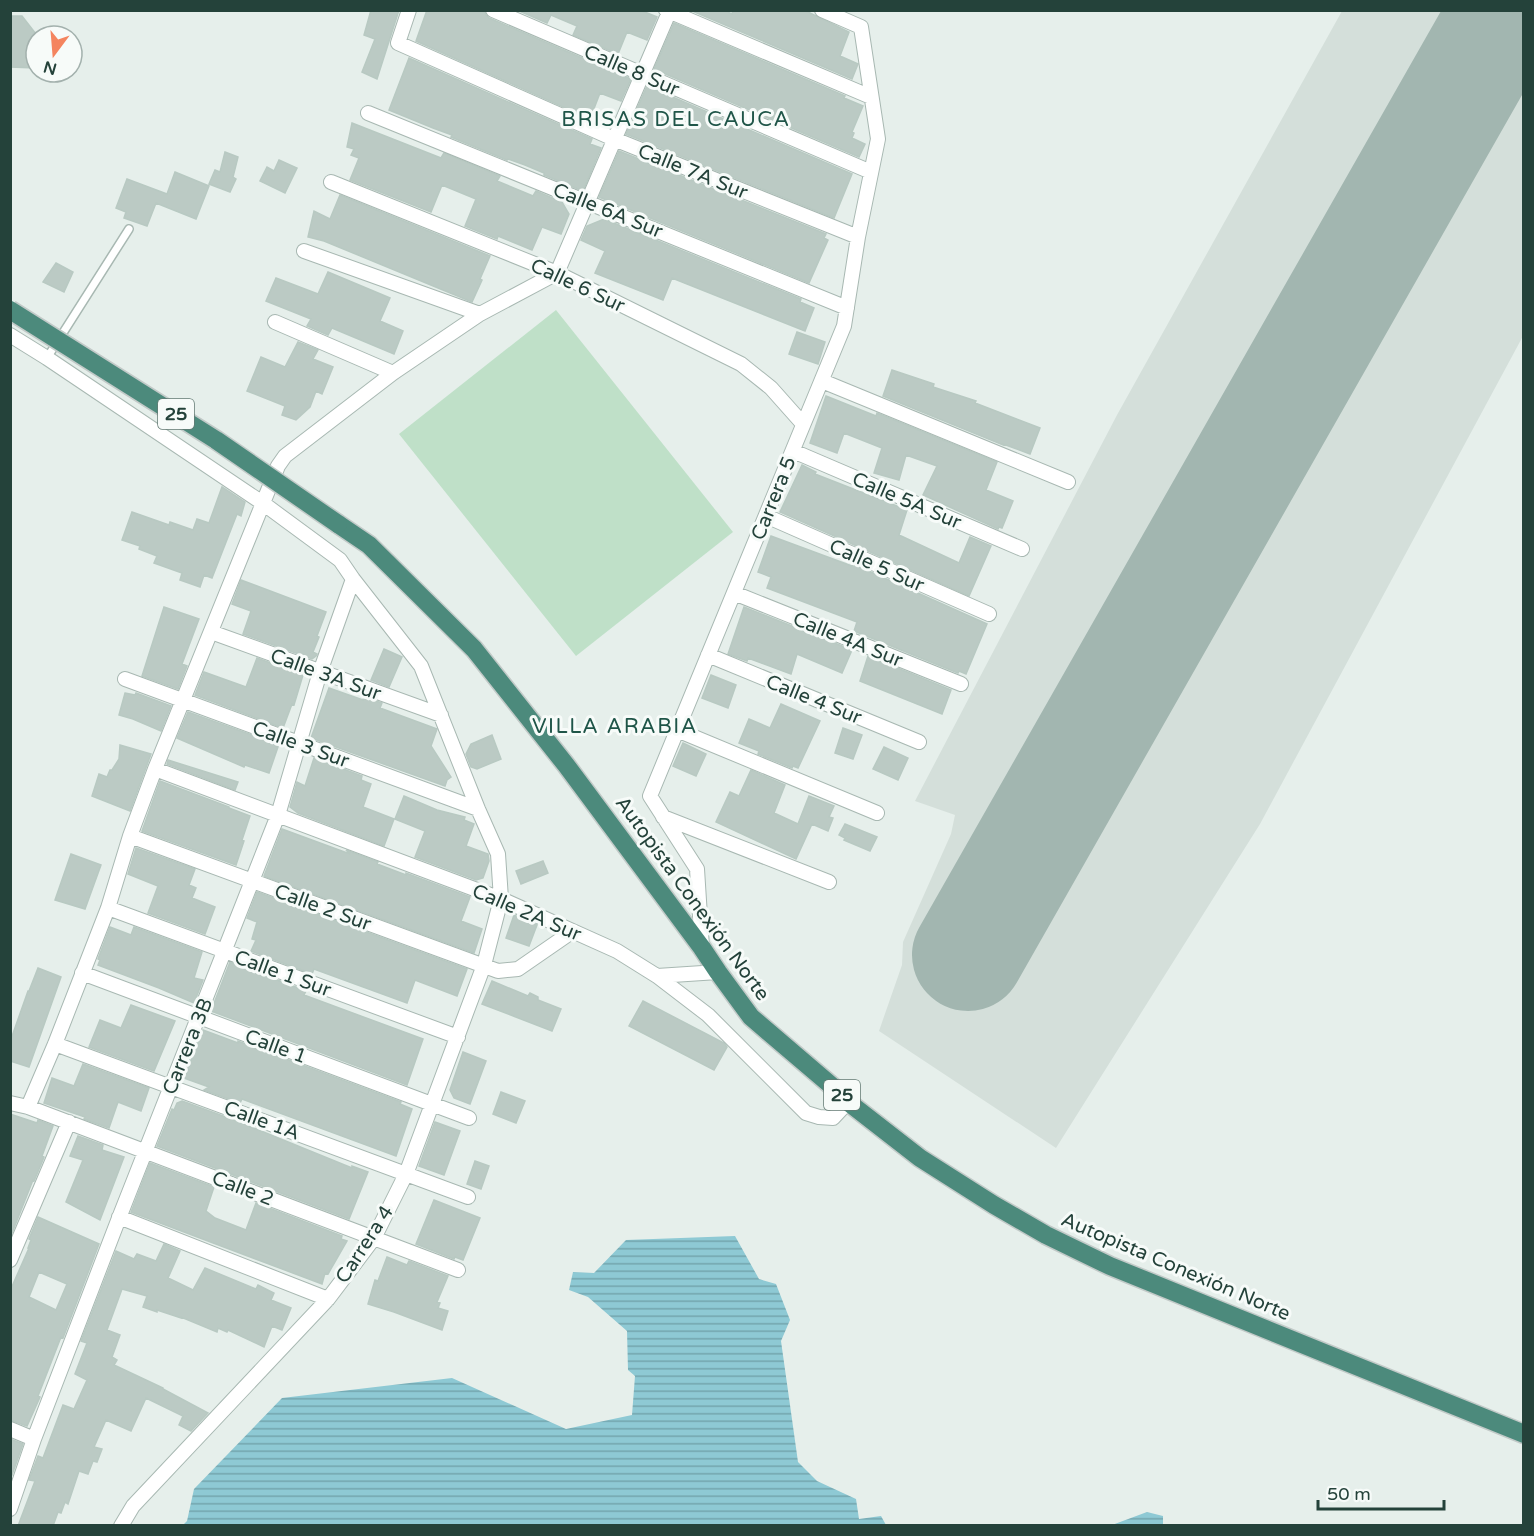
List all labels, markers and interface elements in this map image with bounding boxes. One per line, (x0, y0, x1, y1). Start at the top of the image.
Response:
north arrow (24, 24, 84, 84)
street label: Calle 8 Sur (580, 40, 683, 102)
text: N (41, 56, 59, 79)
district label: BRISAS DEL CAUCA (561, 107, 791, 132)
street label: Calle 7A Sur (634, 139, 751, 205)
street label: Calle 6A Sur (549, 178, 666, 244)
street label: Calle 6 Sur (527, 254, 629, 318)
road number: 25 (158, 399, 194, 429)
street label: Carrera 5 (746, 453, 802, 544)
street label: Calle 5A Sur (848, 467, 965, 535)
street label: Calle 5 Sur (825, 534, 928, 598)
street label: Calle 4A Sur (789, 607, 906, 673)
street label: Calle 3A Sur (267, 644, 385, 706)
street label: Calle 4 Sur (762, 670, 865, 730)
district label: VILLA ARABIA (532, 714, 698, 739)
street label: Calle 3 Sur (249, 716, 353, 774)
street label: Autopista Conexión Norte (610, 792, 774, 1005)
street label: Calle 2 Sur (271, 879, 375, 937)
street label: Calle 2A Sur (468, 879, 585, 947)
street label: Calle 1 Sur (231, 945, 335, 1003)
street label: Carrera 3B (158, 995, 218, 1098)
street label: Calle 1 (241, 1025, 310, 1069)
road number: 25 (824, 1080, 860, 1110)
street label: Calle 1A (220, 1096, 303, 1146)
street label: Calle 2 (208, 1166, 277, 1212)
street label: Carrera 4 (331, 1201, 399, 1288)
street label: Autopista Conexión Norte (1057, 1208, 1294, 1326)
scale bar (1318, 1473, 1444, 1511)
text: 50 m (1327, 1483, 1371, 1505)

